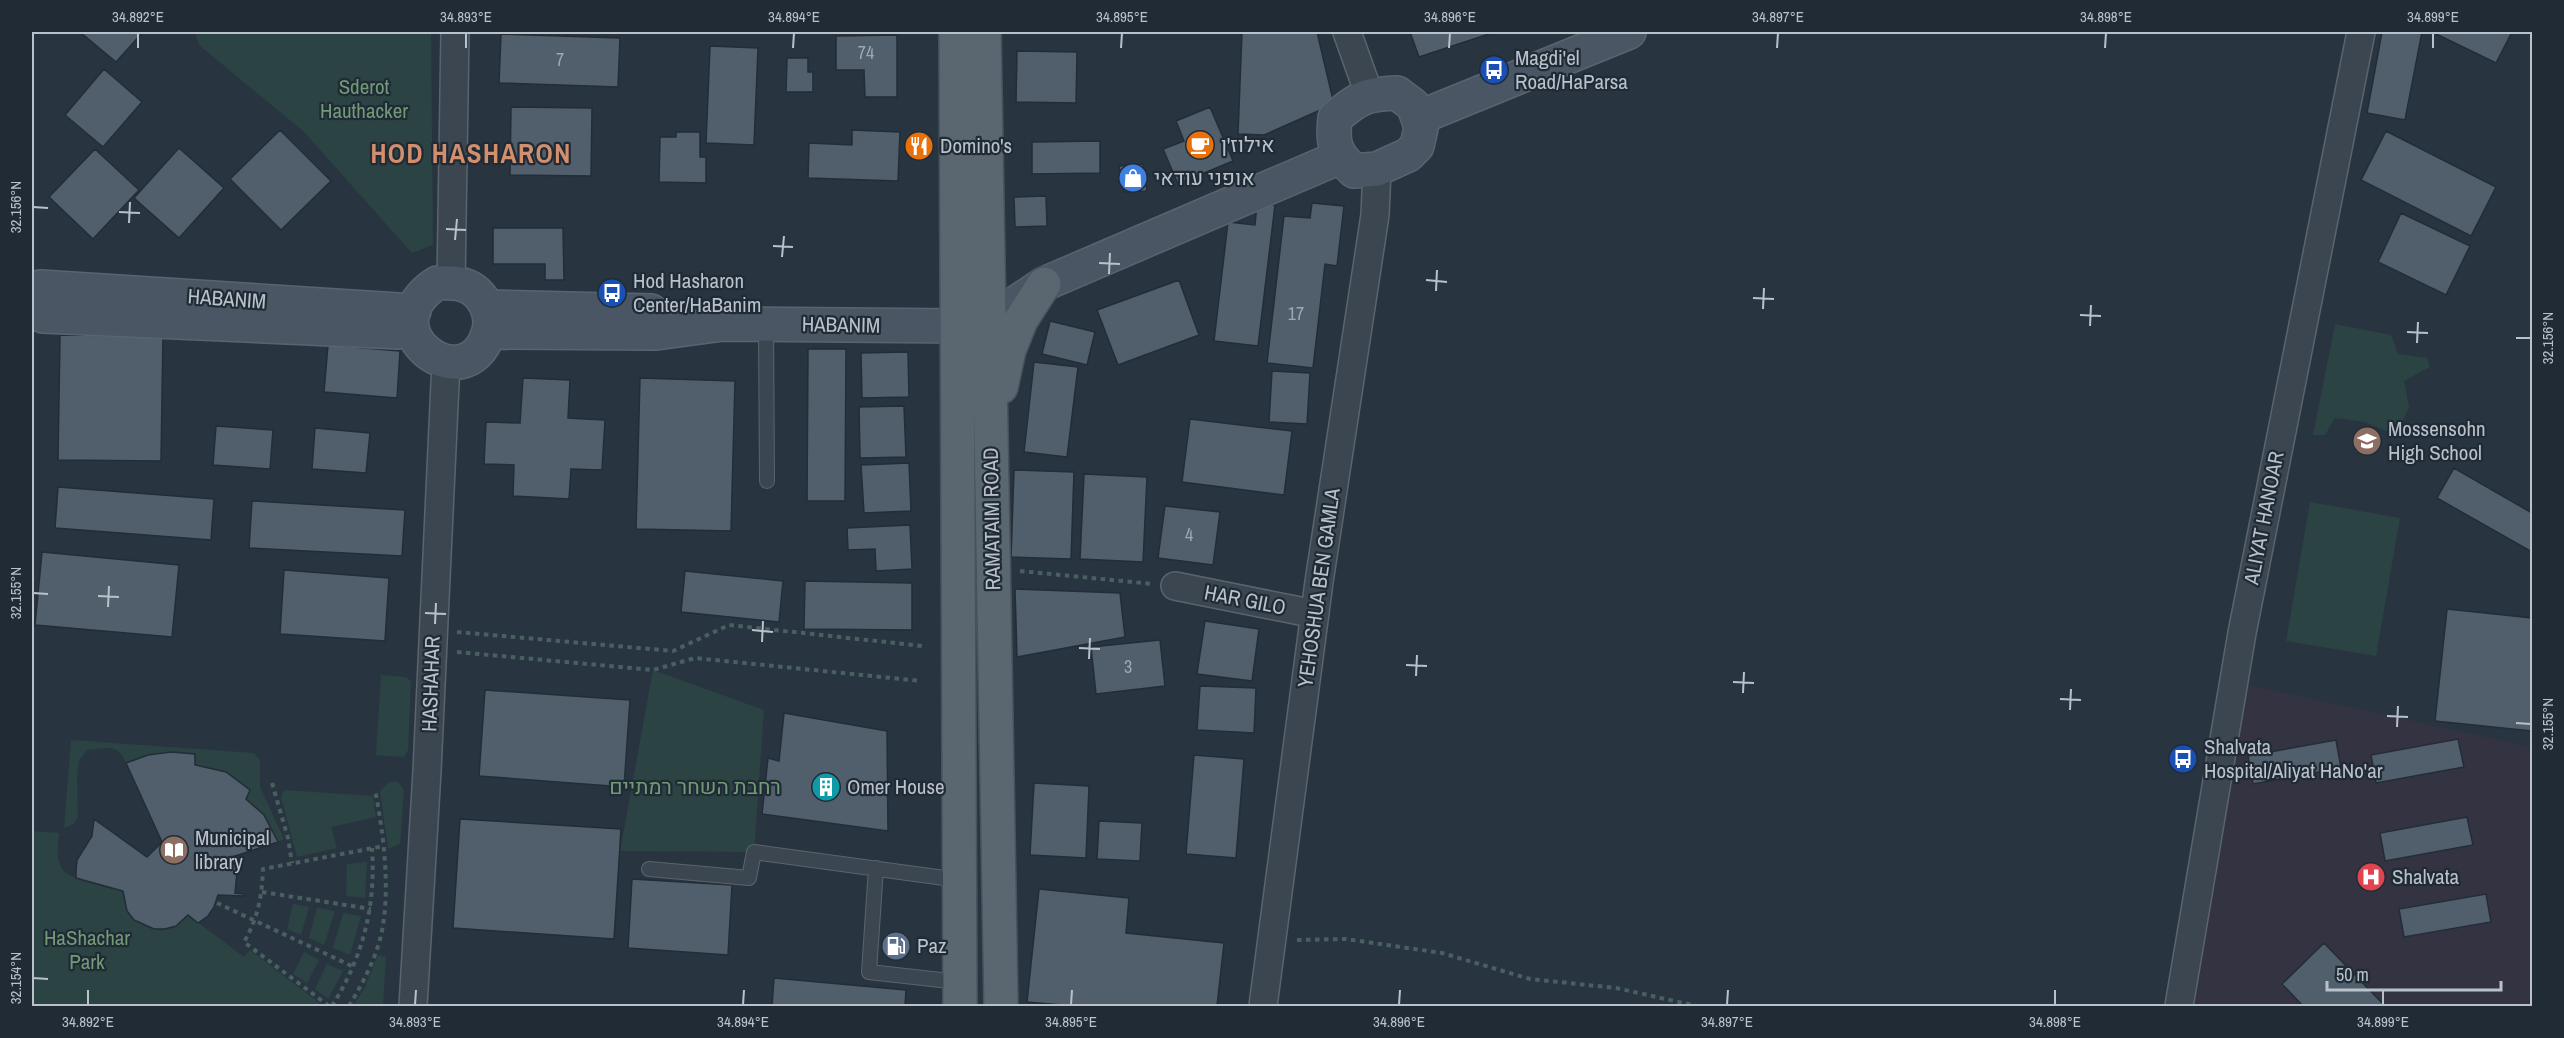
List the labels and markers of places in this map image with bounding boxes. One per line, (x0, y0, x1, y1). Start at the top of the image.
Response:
place label: Magdi'el Road/HaParsa (1515, 43, 1628, 96)
bus stop icon: Magdi'el Road/HaParsa (1478, 54, 1510, 86)
cafe icon: אילוז'ן (1184, 129, 1216, 161)
restaurant icon: Domino's (903, 130, 935, 162)
place label: אילוז'ן (1221, 130, 1275, 159)
place label: Domino's (940, 131, 1012, 160)
shop icon: אופני עודאי (1117, 162, 1149, 194)
place label: אופני עודאי (1154, 163, 1255, 192)
place label: Hod Hasharon Center/HaBanim (633, 266, 761, 319)
bus stop icon: Hod Hasharon Center/HaBanim (596, 277, 628, 309)
place label: Mossensohn High School (2388, 414, 2486, 467)
school or university icon: Mossensohn High School (2351, 425, 2383, 457)
place label: Shalvata Hospital/Aliyat HaNo'ar (2204, 732, 2383, 785)
bus stop icon: Shalvata Hospital/Aliyat HaNo'ar (2167, 743, 2199, 775)
building icon: Omer House (810, 771, 842, 803)
place label: Omer House (847, 772, 945, 801)
place label: Municipal library (195, 823, 270, 876)
library icon: Municipal library (158, 834, 190, 866)
hospital icon: Shalvata (2355, 861, 2387, 893)
place label: Shalvata (2392, 862, 2459, 891)
fuel station icon: Paz (880, 930, 912, 962)
place label: Paz (917, 931, 947, 960)

